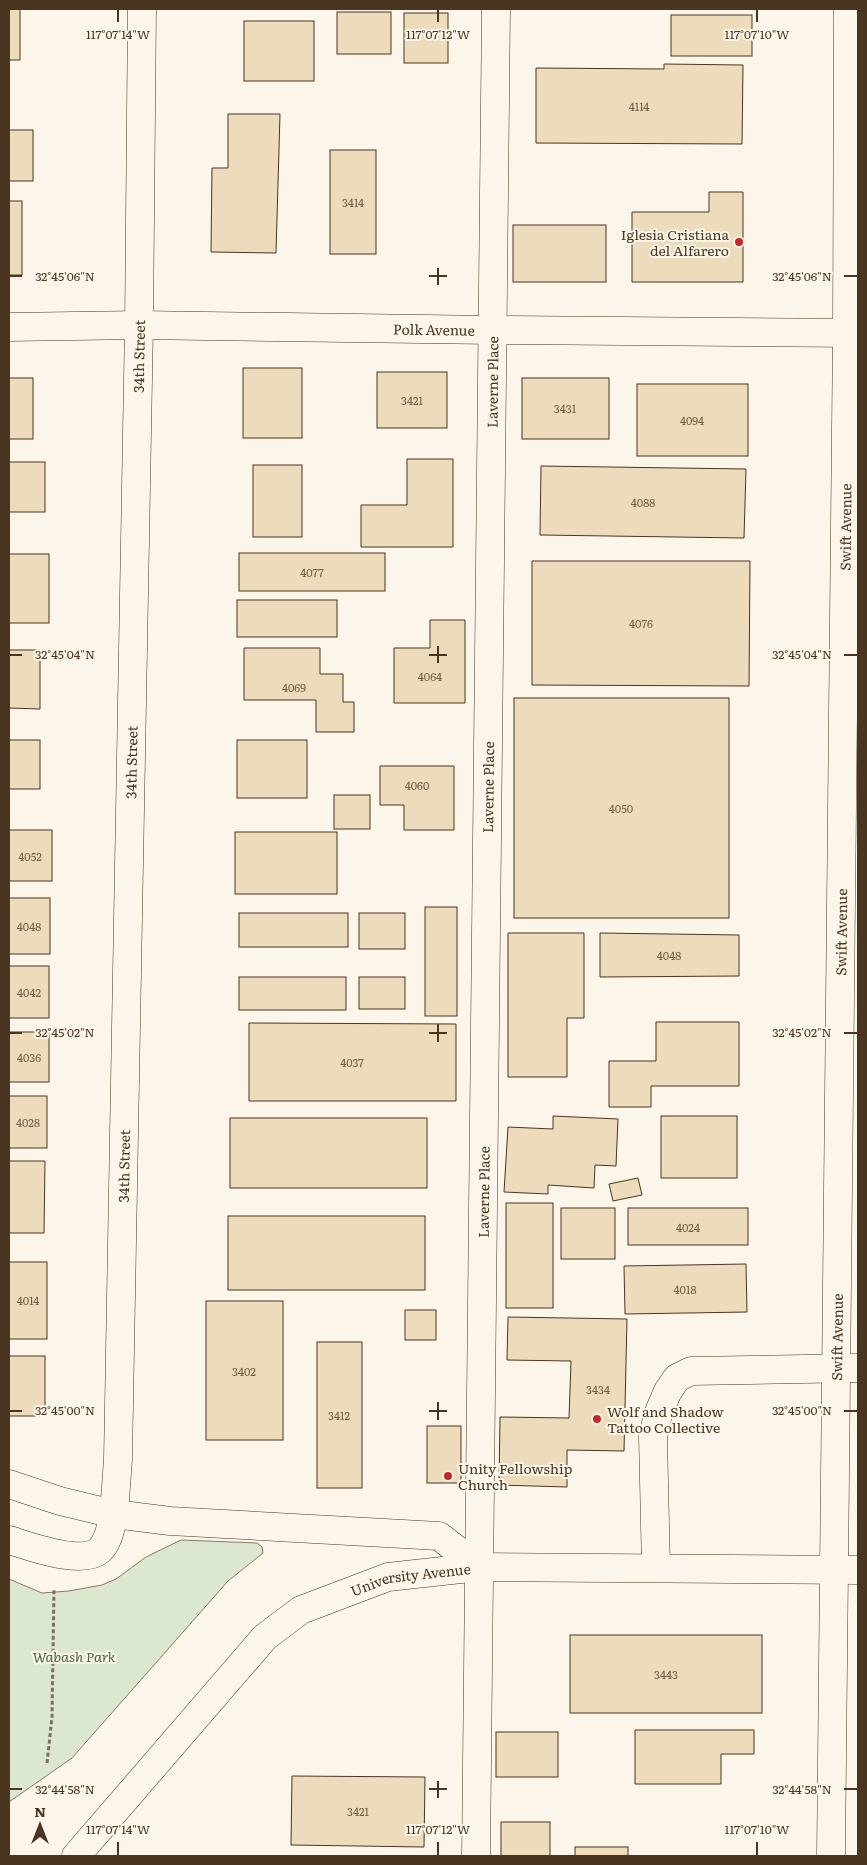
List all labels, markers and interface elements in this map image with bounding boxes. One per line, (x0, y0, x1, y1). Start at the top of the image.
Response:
text: 117°07'14"W (86, 25, 150, 43)
text: 117°07'12"W (406, 25, 470, 43)
text: 117°07'10"W (725, 25, 789, 43)
house number: 4114 (629, 98, 649, 114)
house number: 3414 (342, 194, 364, 210)
place label: Iglesia Cristiana del Alfarero (621, 224, 729, 260)
marker: Iglesia Cristiana del Alfarero (733, 236, 745, 248)
text: 32°45'06"N (35, 267, 95, 285)
text: 32°45'06"N (772, 267, 832, 285)
street label: 34th Street (128, 319, 149, 393)
street label: Polk Avenue (393, 319, 475, 340)
street label: Laverne Place (481, 336, 502, 428)
house number: 3421 (401, 392, 424, 408)
house number: 3431 (554, 400, 577, 416)
house number: 4094 (680, 412, 704, 428)
street label: Swift Avenue (835, 483, 855, 571)
house number: 4088 (631, 494, 655, 510)
house number: 4077 (300, 564, 324, 580)
house number: 4076 (629, 615, 653, 631)
text: 32°45'04"N (35, 645, 95, 663)
text: 32°45'04"N (772, 645, 832, 663)
house number: 4064 (418, 668, 442, 684)
house number: 4069 (282, 679, 306, 695)
street label: 34th Street (120, 725, 142, 799)
street label: Laverne Place (477, 741, 498, 833)
house number: 4060 (405, 777, 429, 793)
house number: 4050 (609, 800, 633, 816)
house number: 4052 (18, 848, 42, 864)
street label: Swift Avenue (830, 888, 851, 976)
house number: 4048 (17, 918, 41, 934)
house number: 4048 (657, 947, 681, 963)
house number: 4042 (17, 984, 41, 1000)
text: 32°45'02"N (35, 1023, 95, 1041)
text: 32°45'02"N (772, 1023, 832, 1041)
house number: 4036 (17, 1049, 41, 1065)
house number: 4037 (340, 1054, 364, 1070)
house number: 4028 (16, 1114, 40, 1130)
street label: 34th Street (113, 1129, 134, 1203)
street label: Laverne Place (473, 1146, 494, 1238)
house number: 4024 (676, 1219, 700, 1235)
house number: 4018 (674, 1281, 696, 1297)
house number: 4014 (17, 1292, 39, 1308)
street label: Swift Avenue (826, 1293, 847, 1381)
house number: 3402 (232, 1363, 256, 1379)
house number: 3434 (586, 1381, 610, 1397)
text: 32°45'00"N (35, 1401, 95, 1419)
place label: Wolf and Shadow Tattoo Collective (607, 1401, 724, 1437)
text: 32°45'00"N (772, 1401, 832, 1419)
house number: 3412 (328, 1407, 350, 1423)
marker: Wolf and Shadow Tattoo Collective (591, 1413, 603, 1425)
place label: Unity Fellowship Church (458, 1458, 572, 1494)
marker: Unity Fellowship Church (442, 1470, 454, 1482)
street label: University Avenue (347, 1558, 472, 1600)
park label: Wabash Park (32, 1646, 116, 1666)
house number: 3443 (654, 1666, 678, 1682)
text: 32°44'58"N (35, 1780, 95, 1798)
text: 32°44'58"N (772, 1780, 832, 1798)
north arrow (15, 1800, 65, 1850)
text: N (34, 1801, 46, 1821)
house number: 3421 (347, 1803, 370, 1819)
text: 117°07'14"W (86, 1820, 150, 1838)
text: 117°07'12"W (406, 1820, 470, 1838)
text: 117°07'10"W (725, 1820, 789, 1838)

